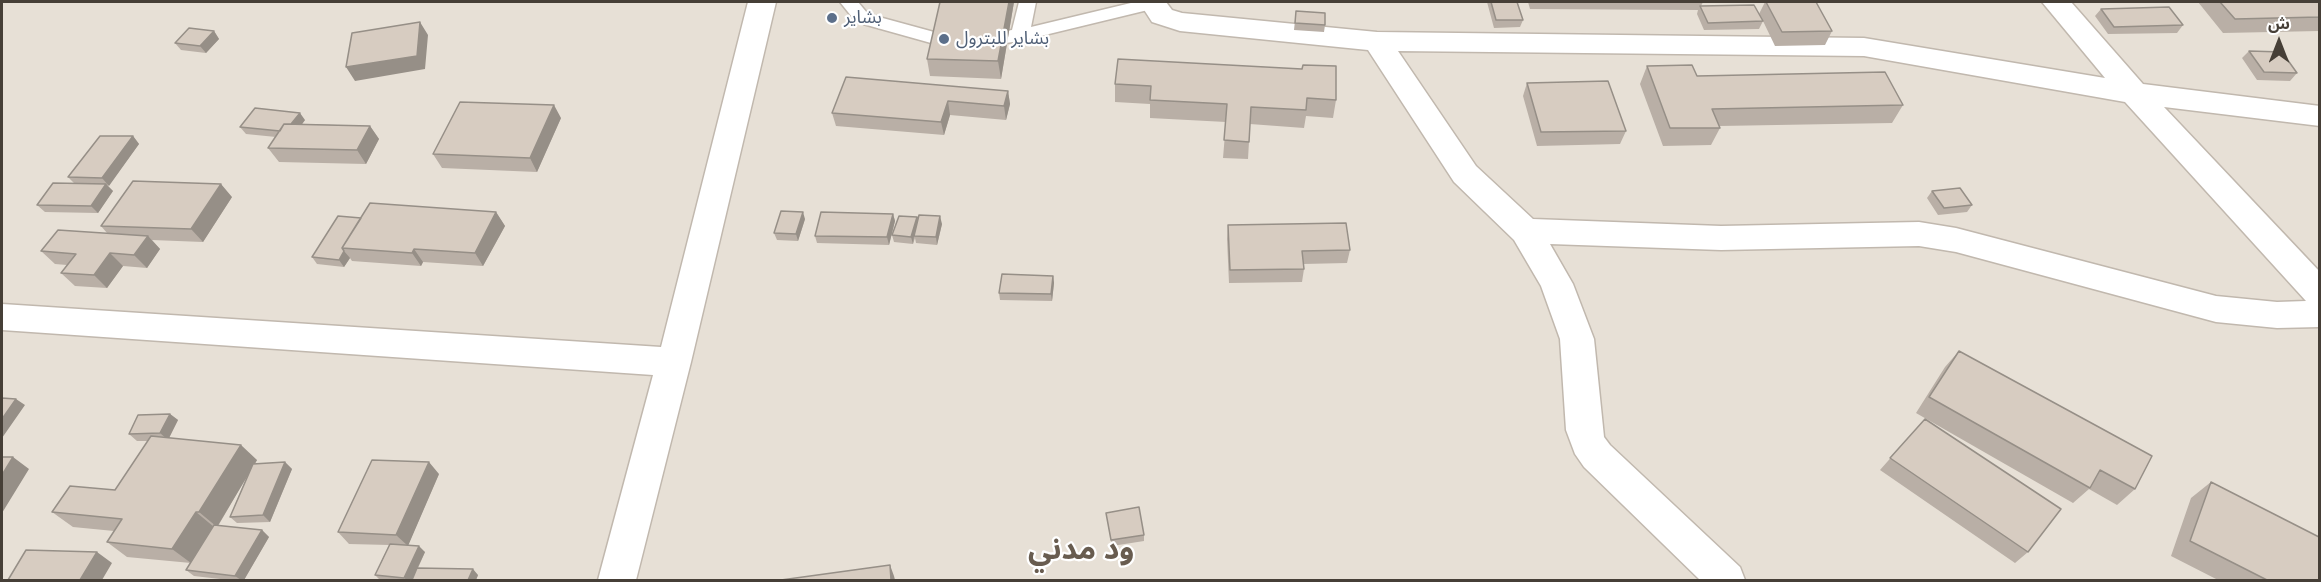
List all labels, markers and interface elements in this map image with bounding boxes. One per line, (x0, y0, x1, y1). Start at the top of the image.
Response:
place label: بشاير (844, 7, 882, 29)
marker: بشاير (825, 11, 839, 25)
north arrow (2249, 12, 2309, 72)
text: ش (2268, 13, 2290, 34)
place label: بشاير للبترول (956, 28, 1049, 50)
marker: بشاير للبترول (937, 32, 951, 46)
district label: ود مدني (1028, 533, 1134, 569)

